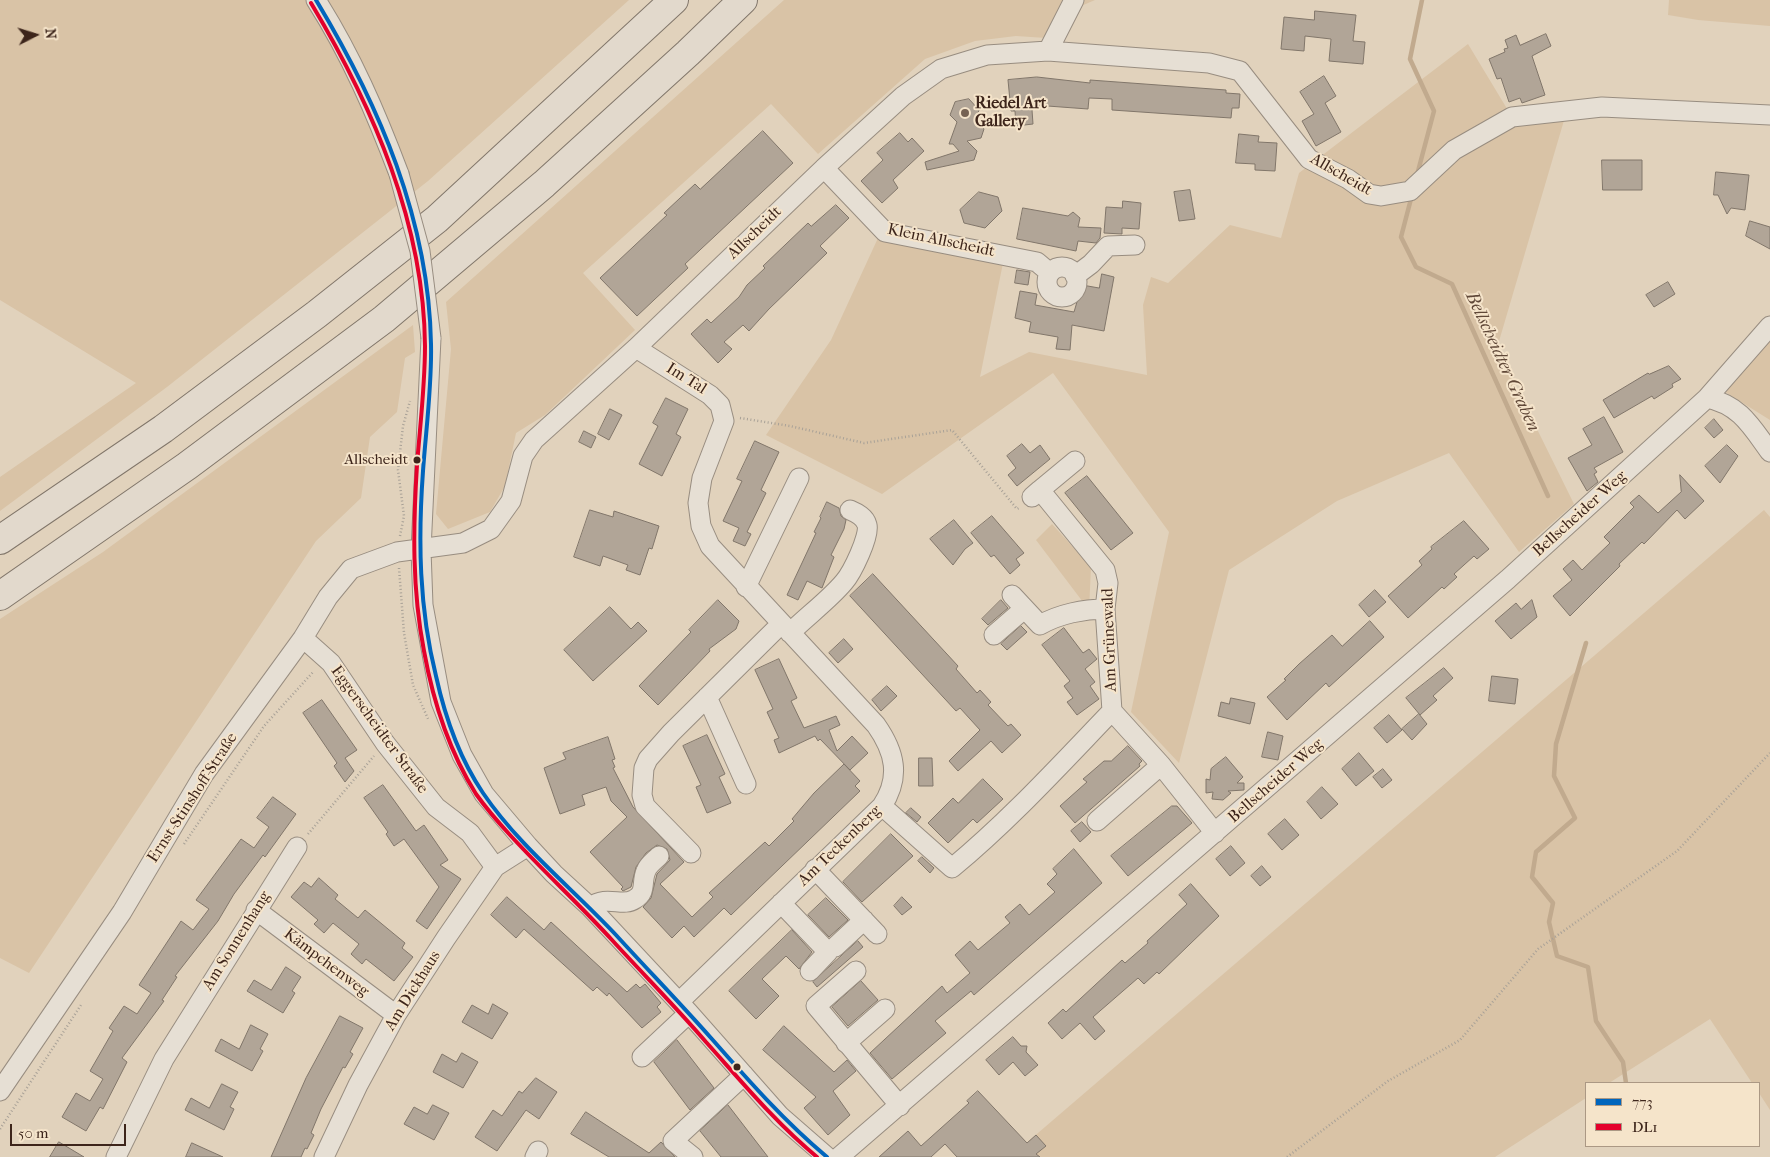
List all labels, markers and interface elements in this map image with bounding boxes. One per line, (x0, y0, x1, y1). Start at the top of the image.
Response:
north arrow (10, 10, 60, 60)
text: N (42, 28, 59, 40)
place label: Riedel Art Gallery (975, 94, 1047, 132)
marker: Riedel Art Gallery (959, 107, 971, 119)
street label: Allscheidt (1307, 150, 1375, 200)
street label: Allscheidt (724, 202, 786, 264)
street label: Klein Allscheidt (886, 220, 996, 262)
water label: Bellscheidter Graben (1460, 289, 1544, 435)
street label: Im Tal (662, 359, 710, 399)
place label: Allscheidt (344, 451, 408, 469)
marker: Allscheidt (412, 455, 422, 465)
street label: Bellscheider Weg (1529, 467, 1631, 561)
street label: Am Grünewald (1099, 588, 1121, 692)
street label: Eggerscheidter Straße (326, 662, 432, 798)
street label: Ernst-Stinshoff-Straße (144, 729, 242, 867)
street label: Bellscheider Weg (1225, 735, 1327, 827)
street label: Am Teckenberg (794, 802, 886, 890)
street label: Am Sonnenhang (199, 888, 275, 994)
street label: Kämpchenweg (279, 925, 373, 1001)
street label: Am Dickhaus (381, 948, 445, 1034)
unlabelled marker (732, 1062, 742, 1072)
legend (1585, 1082, 1760, 1147)
text: 773 (1632, 1093, 1653, 1111)
scale bar (12, 1114, 129, 1146)
text: DL1 (1632, 1118, 1658, 1136)
text: 50 m (18, 1124, 48, 1142)

